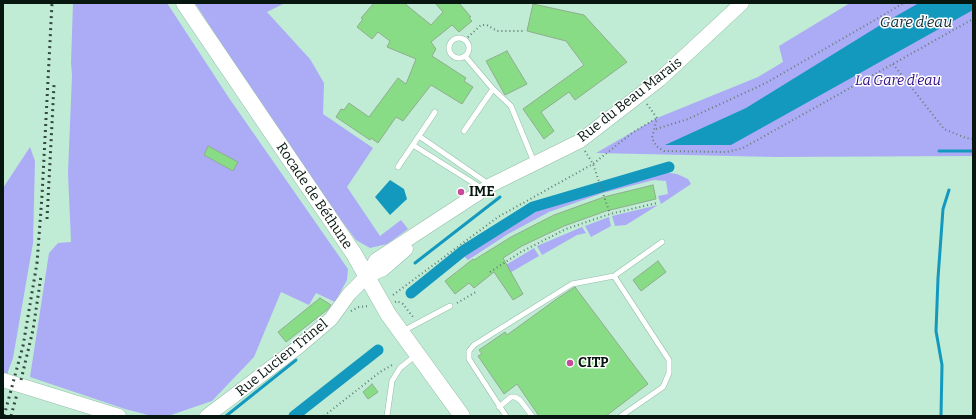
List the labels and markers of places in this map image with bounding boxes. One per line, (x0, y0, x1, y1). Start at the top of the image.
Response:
place label: IME (469, 184, 495, 200)
marker: IME (456, 187, 466, 197)
place label: CITP (578, 355, 609, 371)
marker: CITP (565, 358, 575, 368)

